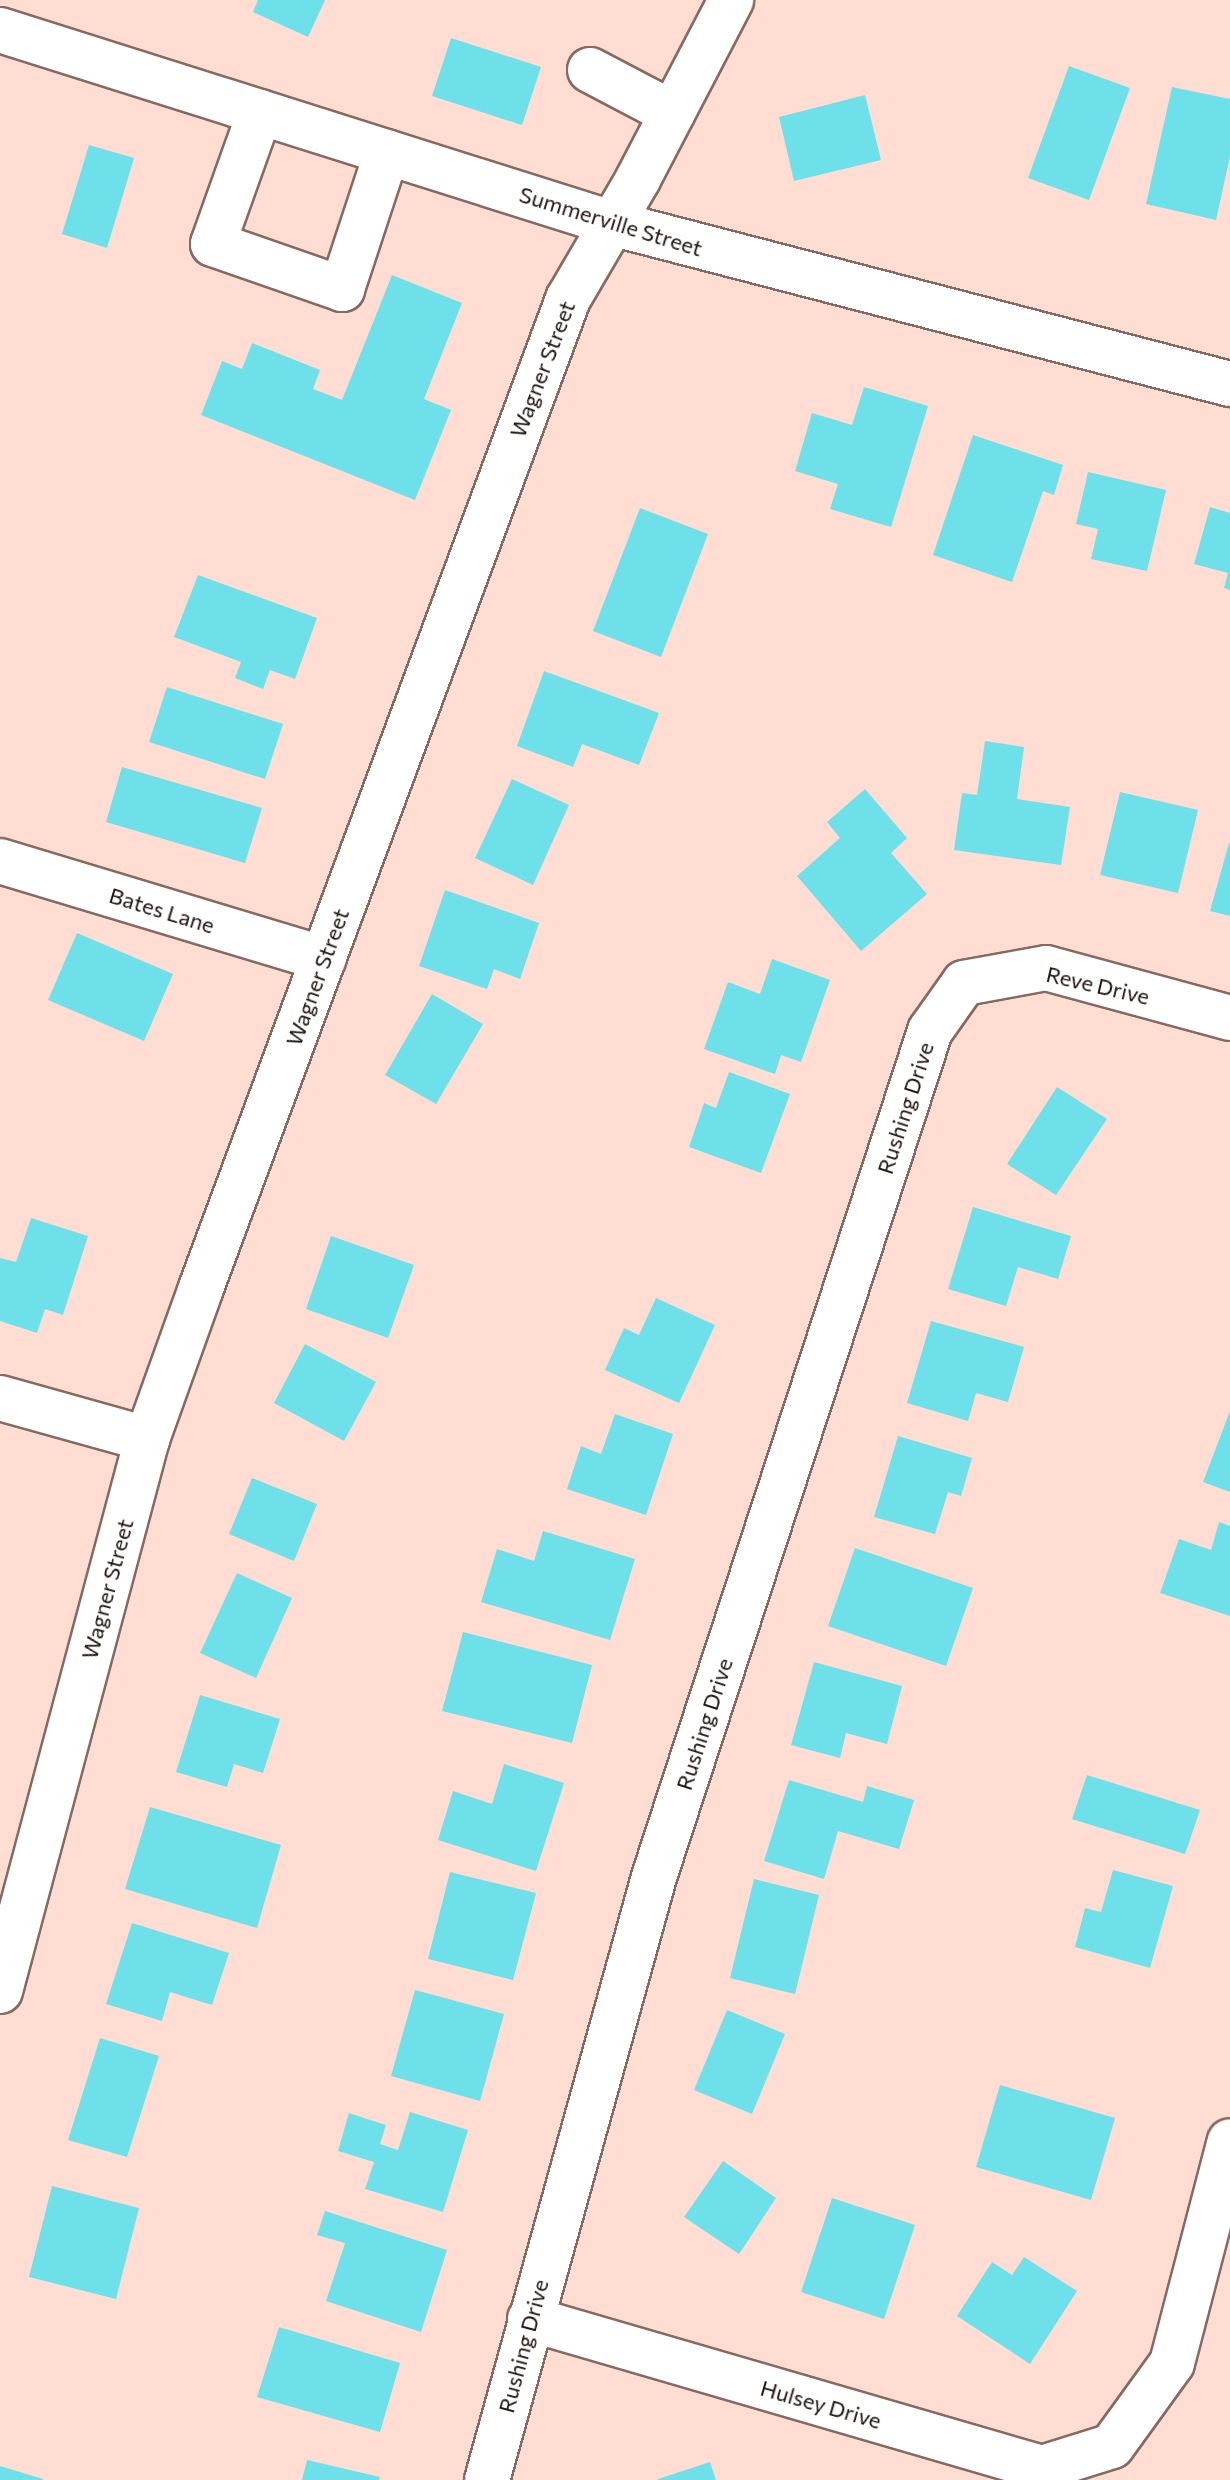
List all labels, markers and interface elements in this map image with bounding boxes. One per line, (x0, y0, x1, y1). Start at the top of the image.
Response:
street label: Summerville Street (516, 181, 706, 261)
street label: Wagner Street (504, 297, 580, 441)
street label: Bates Lane (106, 881, 218, 939)
street label: Wagner Street (280, 905, 354, 1049)
street label: Reve Drive (1044, 960, 1152, 1010)
street label: Rushing Drive (871, 1039, 939, 1177)
street label: Wagner Street (76, 1516, 138, 1662)
street label: Rushing Drive (670, 1655, 738, 1793)
street label: Rushing Drive (493, 2276, 553, 2416)
street label: Hulsey Drive (758, 2374, 884, 2434)

